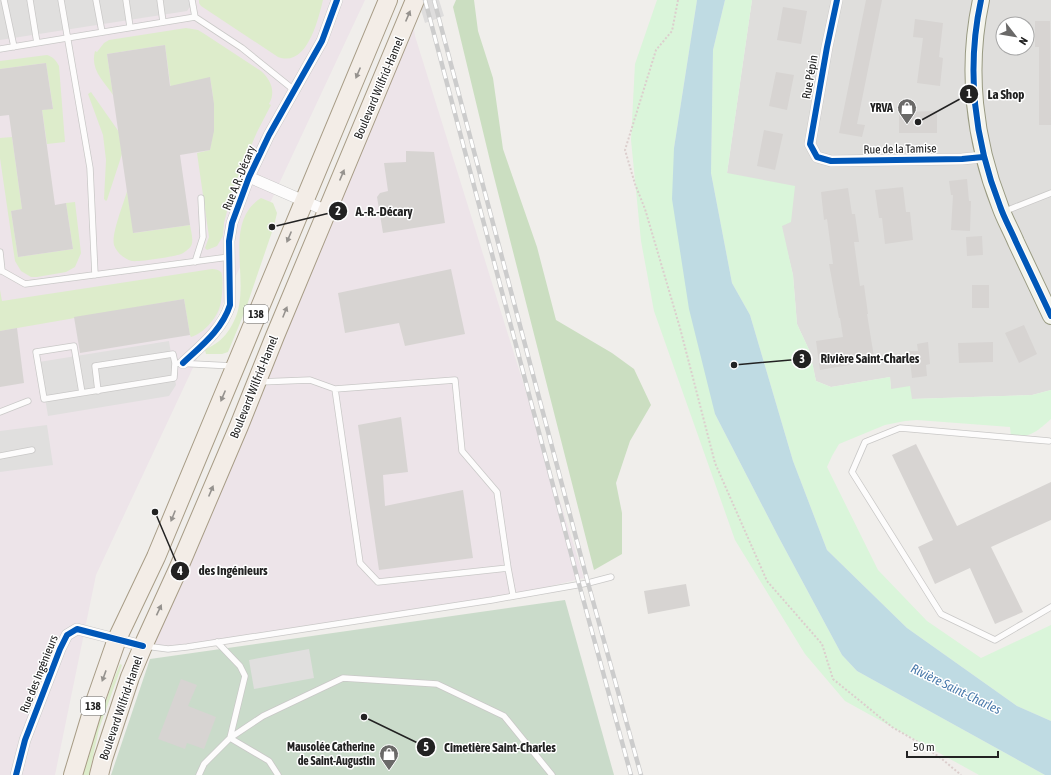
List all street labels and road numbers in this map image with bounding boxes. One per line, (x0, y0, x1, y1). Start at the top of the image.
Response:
street label: Boulevard Wilfrid-Hamel (351, 34, 407, 141)
street label: Rue Pépin (799, 54, 821, 100)
street label: Rue de la Tamise (863, 141, 937, 157)
street label: Rue A.R.-Décary (220, 144, 258, 212)
road number: 138 (244, 305, 268, 323)
street label: Boulevard Wilfrid-Hamel (227, 333, 281, 440)
street label: Rue des Ingénieurs (17, 633, 61, 715)
street label: Boulevard Wilfrid-Hamel (97, 653, 146, 762)
road number: 138 (81, 697, 105, 715)

